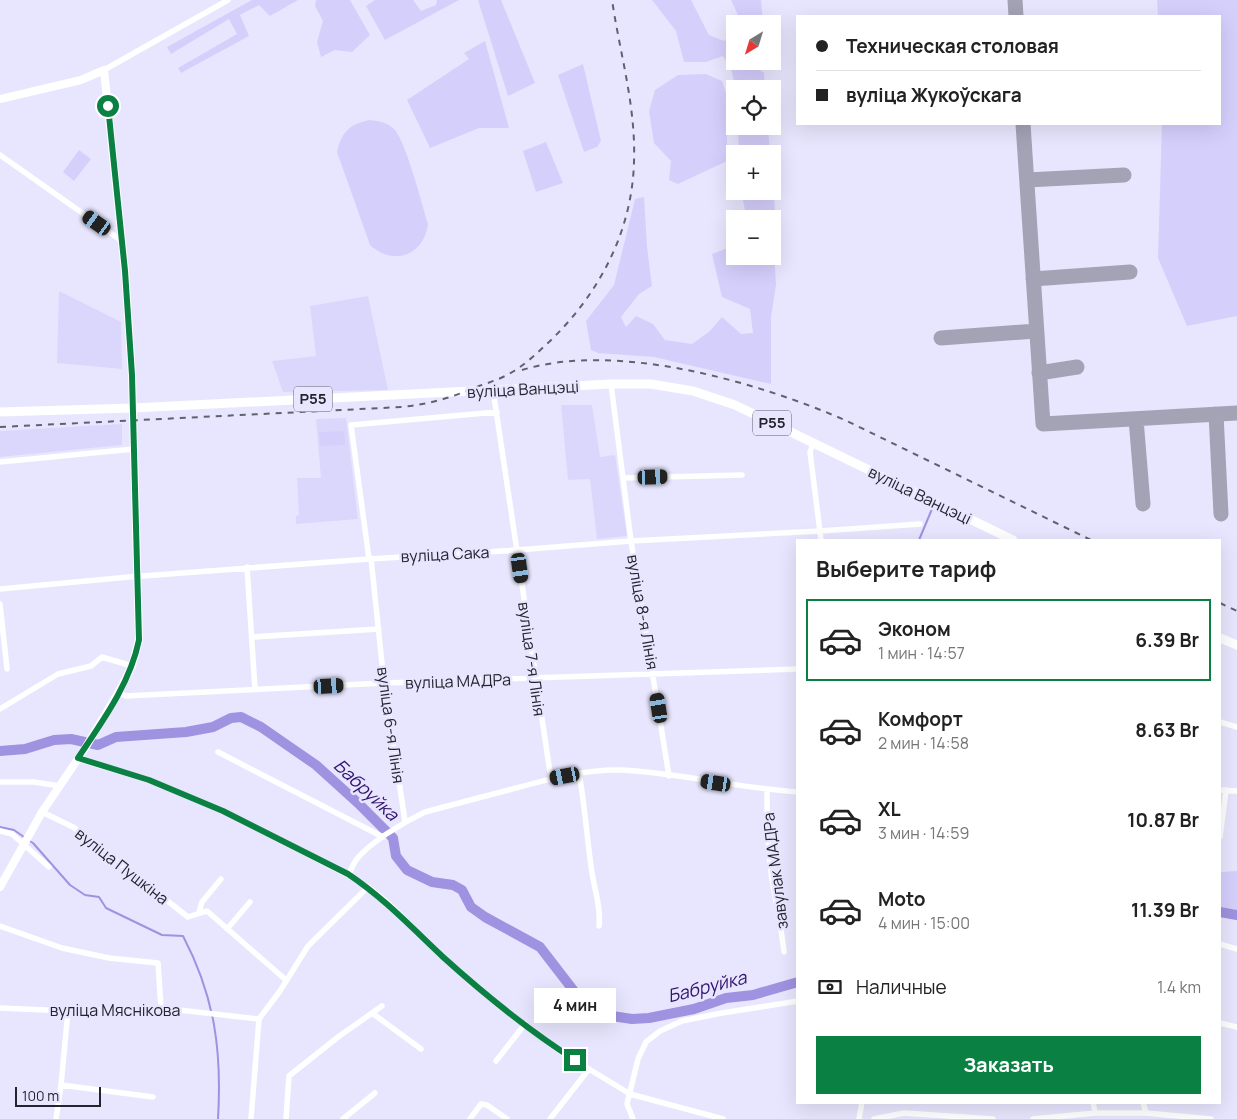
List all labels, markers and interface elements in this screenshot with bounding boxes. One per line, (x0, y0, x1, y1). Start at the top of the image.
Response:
north arrow (726, 15, 781, 70)
map controls (726, 15, 781, 265)
text: Техническая столовая (846, 33, 1059, 59)
button: locate (726, 80, 781, 135)
text: вуліца Жукоўскага (846, 82, 1022, 108)
route start (97, 95, 119, 117)
button: + (726, 145, 781, 200)
car (80, 208, 113, 238)
button: − (726, 210, 781, 265)
street label: вуліца Ванцэці (466, 375, 580, 403)
road number: Р55 (294, 386, 332, 412)
road number: Р55 (753, 410, 791, 436)
street label: вуліца Ванцэці (865, 461, 975, 529)
car (637, 469, 668, 485)
street label: вуліца Сака (400, 541, 490, 567)
car (510, 552, 529, 584)
street label: вуліца 8-я Лінія (622, 553, 664, 671)
text: Выберите тариф (816, 554, 996, 584)
street label: вуліца 7-я Лінія (513, 600, 551, 718)
text: Эконом (878, 616, 951, 642)
icon: car (818, 618, 863, 663)
text: 6.39 Br (1135, 627, 1199, 653)
text: 1 мин · 14:57 (878, 642, 965, 664)
street label: вуліца 6-я Лінія (372, 665, 410, 785)
street label: вуліца МАДРа (405, 668, 511, 694)
car (313, 678, 344, 694)
car (649, 692, 668, 724)
text: Комфорт (878, 706, 963, 732)
icon: car (818, 708, 863, 753)
text: 8.63 Br (1135, 717, 1199, 743)
text: 2 мин · 14:58 (878, 732, 969, 754)
water label: Бабруйка (329, 753, 405, 826)
car (548, 766, 581, 786)
car (700, 773, 731, 793)
text: XL (878, 796, 901, 822)
icon: car (818, 798, 863, 843)
text: 10.87 Br (1127, 807, 1199, 833)
street label: завулак МАДРа (757, 811, 793, 931)
street label: вуліца Пушкіна (71, 822, 173, 910)
text: 3 мин · 14:59 (878, 822, 969, 844)
text: Moto (878, 886, 925, 912)
icon: car (818, 888, 863, 933)
text: 11.39 Br (1131, 897, 1199, 923)
text: 4 мин · 15:00 (878, 912, 970, 934)
water label: Бабруйка (665, 964, 750, 1007)
icon: cash (816, 973, 844, 1001)
text: Наличные (856, 974, 947, 1000)
text: 1.4 km (1157, 976, 1201, 998)
callout: 4 мин (534, 988, 616, 1022)
text: 4 мин (553, 994, 597, 1016)
street label: вуліца Мяснікова (50, 999, 180, 1021)
button: Заказать (816, 1036, 1201, 1094)
route end (564, 1049, 586, 1071)
scale bar (15, 1084, 101, 1107)
text: 100 m (22, 1086, 59, 1105)

